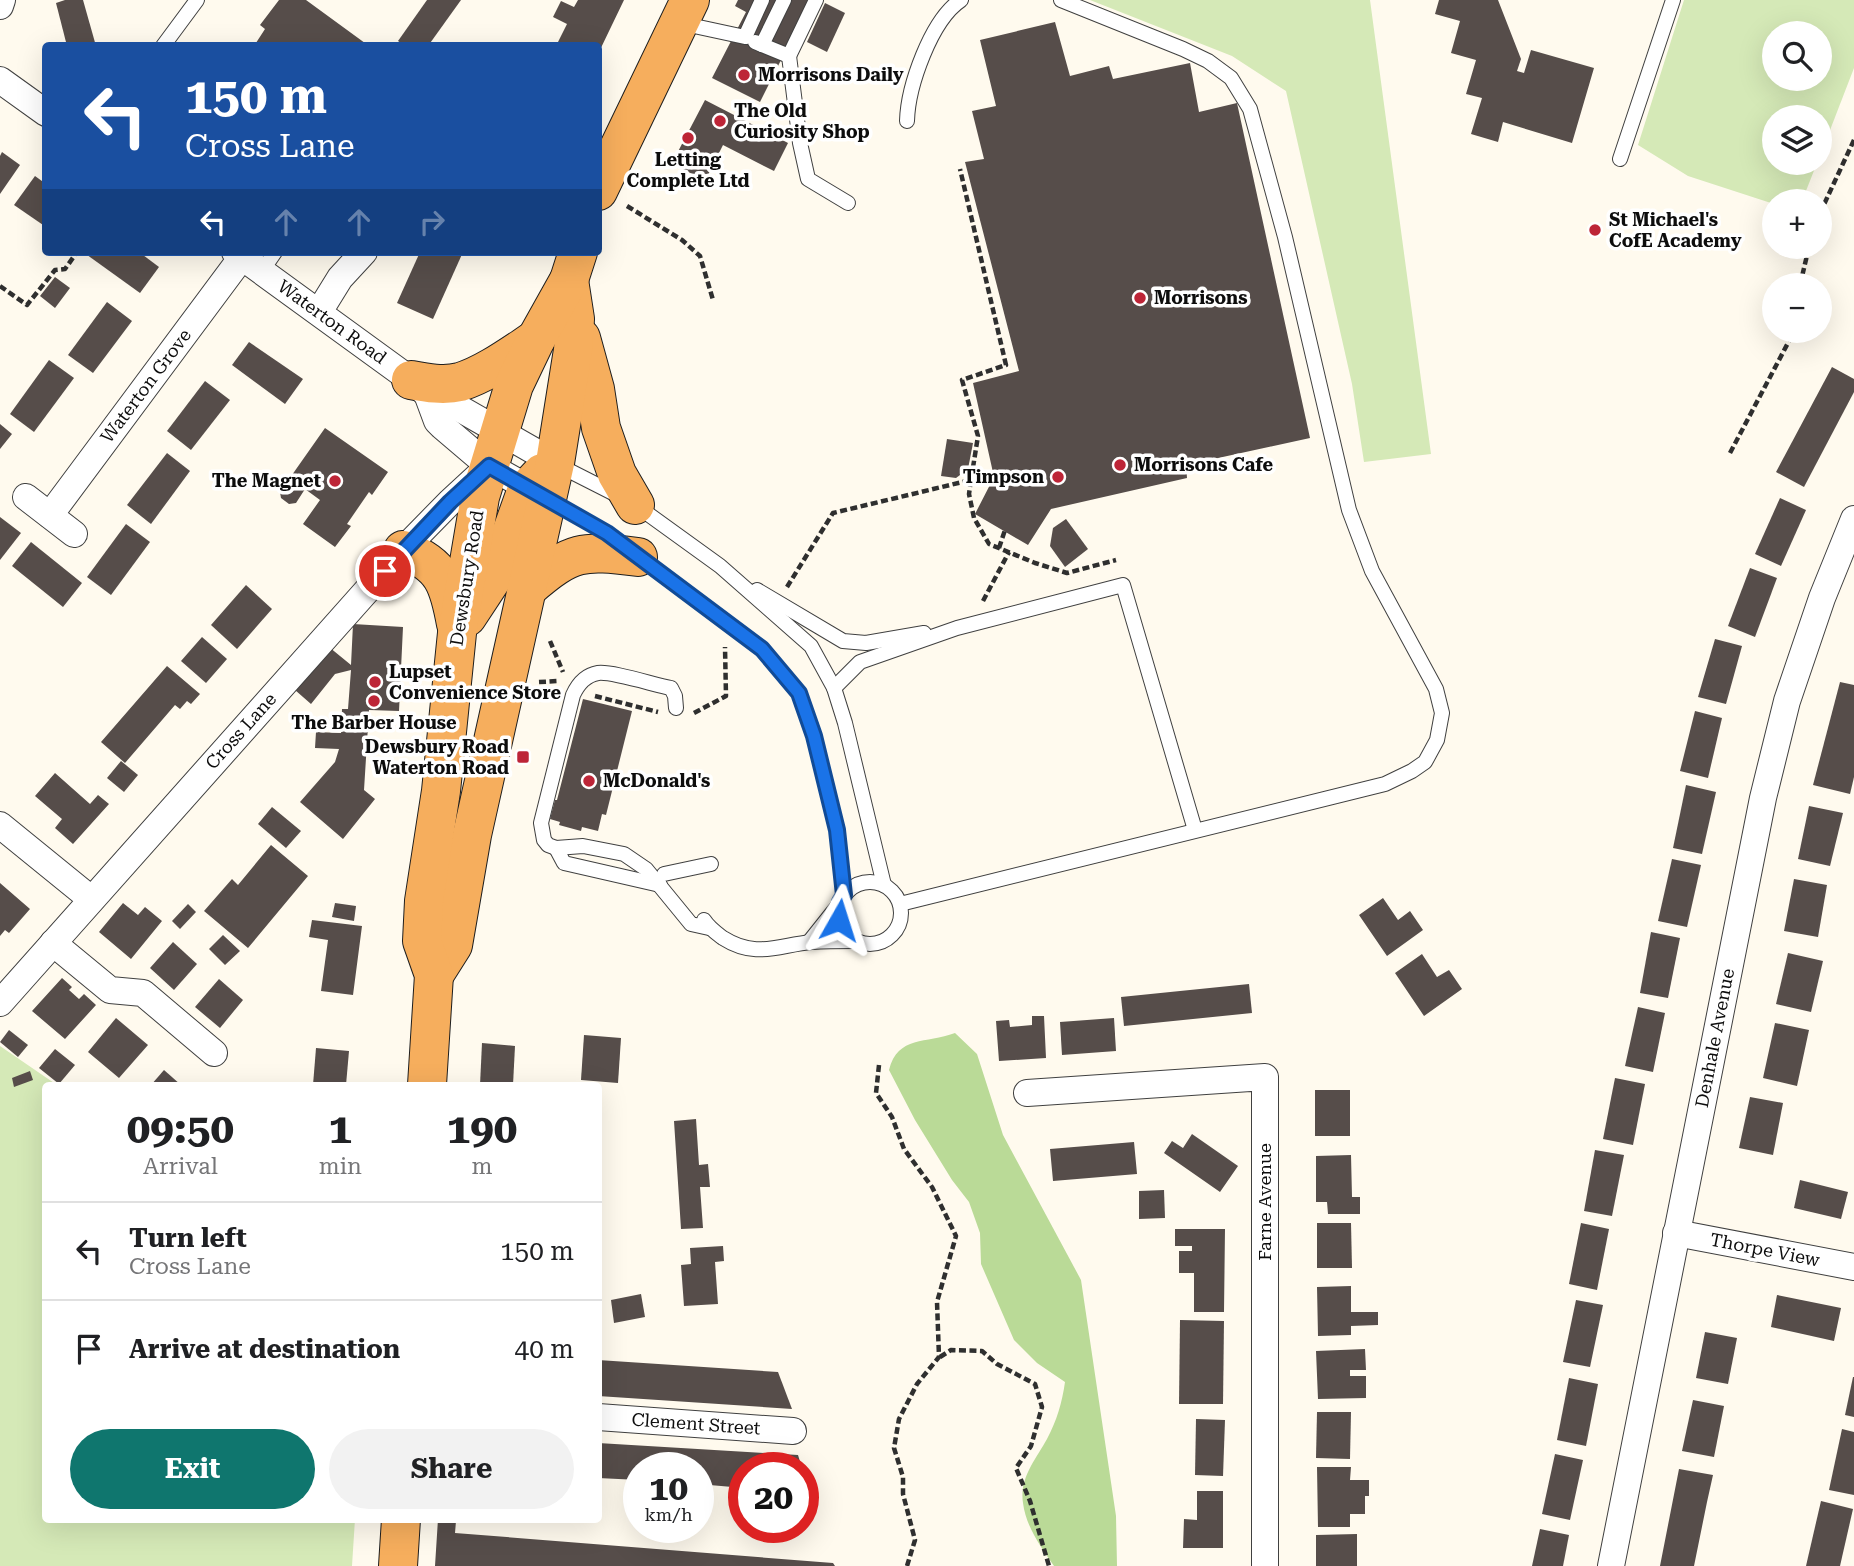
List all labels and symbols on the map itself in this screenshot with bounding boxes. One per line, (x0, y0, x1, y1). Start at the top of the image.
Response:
place label: Morrisons Daily (758, 64, 904, 85)
marker: Morrisons Daily (736, 67, 752, 83)
place label: The Old Curiosity Shop (734, 100, 870, 142)
marker: The Old Curiosity Shop (712, 113, 728, 129)
marker: Letting Complete Ltd (680, 130, 696, 146)
place label: Letting Complete Ltd (626, 149, 750, 191)
place label: St Michael's CofE Academy (1609, 209, 1742, 251)
marker: St Michael's CofE Academy (1587, 222, 1603, 238)
street label: Waterton Road (274, 275, 391, 368)
place label: Morrisons (1154, 287, 1247, 308)
marker: Morrisons (1132, 290, 1148, 306)
street label: Waterton Grove (96, 325, 195, 447)
place label: Morrisons Cafe (1134, 454, 1274, 475)
marker: Morrisons Cafe (1112, 457, 1128, 473)
place label: Timpson (963, 466, 1044, 487)
marker: Timpson (1050, 469, 1066, 485)
place label: The Magnet (212, 470, 321, 491)
marker: The Magnet (327, 473, 343, 489)
street label: Dewsbury Road (445, 508, 488, 647)
pin (355, 541, 415, 601)
place label: Lupset Convenience Store (389, 661, 561, 703)
marker: Lupset Convenience Store (367, 674, 383, 690)
street label: Cross Lane (201, 688, 280, 773)
marker: The Barber House (366, 693, 382, 709)
place label: The Barber House (291, 712, 457, 733)
place label: Dewsbury Road Waterton Road (365, 736, 509, 778)
marker: Dewsbury Road Waterton Road (515, 749, 531, 765)
place label: McDonald's (603, 770, 710, 791)
marker: McDonald's (581, 773, 597, 789)
position arrow (802, 883, 876, 957)
street label: Denhale Avenue (1691, 967, 1738, 1109)
street label: Farne Avenue (1254, 1143, 1275, 1261)
street label: Thorpe View (1708, 1229, 1822, 1270)
street label: Clement Street (631, 1409, 761, 1438)
speed limit sign: 20 (728, 1452, 819, 1543)

